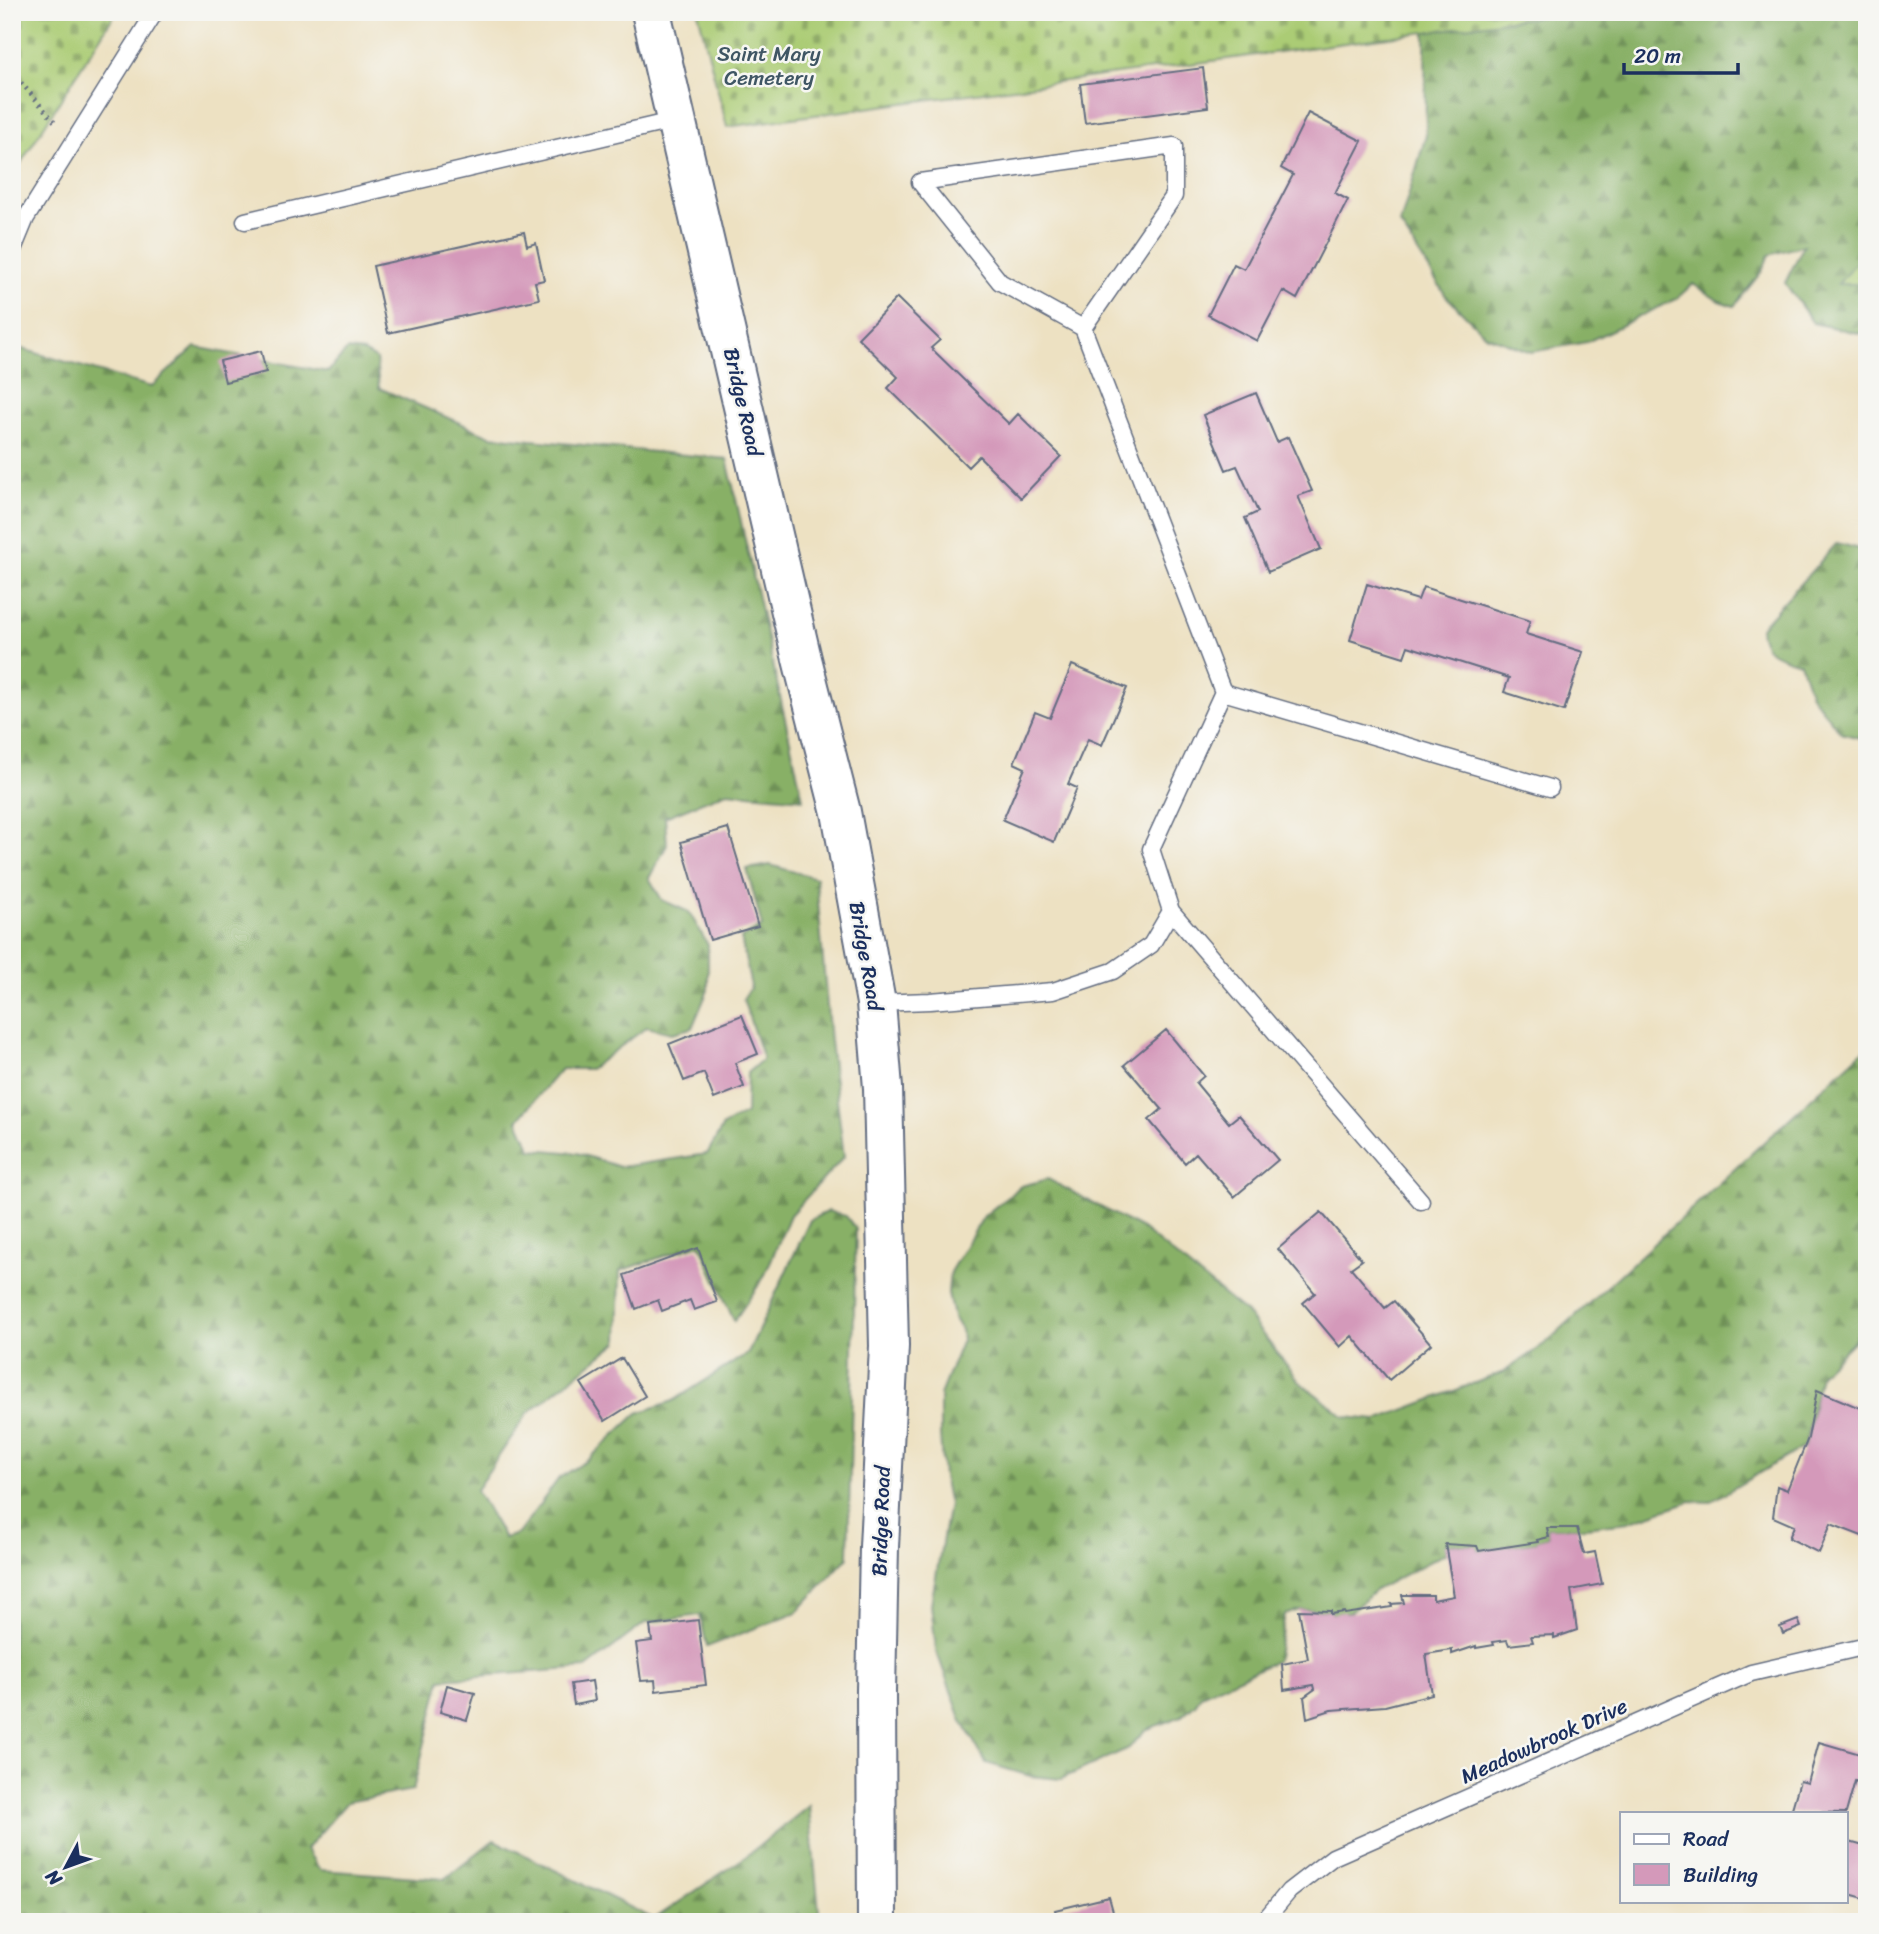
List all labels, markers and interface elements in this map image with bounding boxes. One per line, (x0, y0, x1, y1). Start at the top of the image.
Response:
scale bar (1624, 32, 1737, 76)
park label: Saint Mary Cemetery (717, 35, 821, 97)
text: 20 m (1634, 37, 1681, 75)
street label: Bridge Road (712, 344, 774, 462)
street label: Bridge Road (838, 898, 895, 1016)
street label: Bridge Road (860, 1463, 902, 1577)
street label: Meadowbrook Drive (1454, 1687, 1634, 1795)
legend (1620, 1812, 1848, 1902)
text: Road (1683, 1820, 1730, 1858)
north arrow (32, 1832, 102, 1902)
text: Building (1683, 1856, 1759, 1894)
text: N (36, 1861, 71, 1894)

